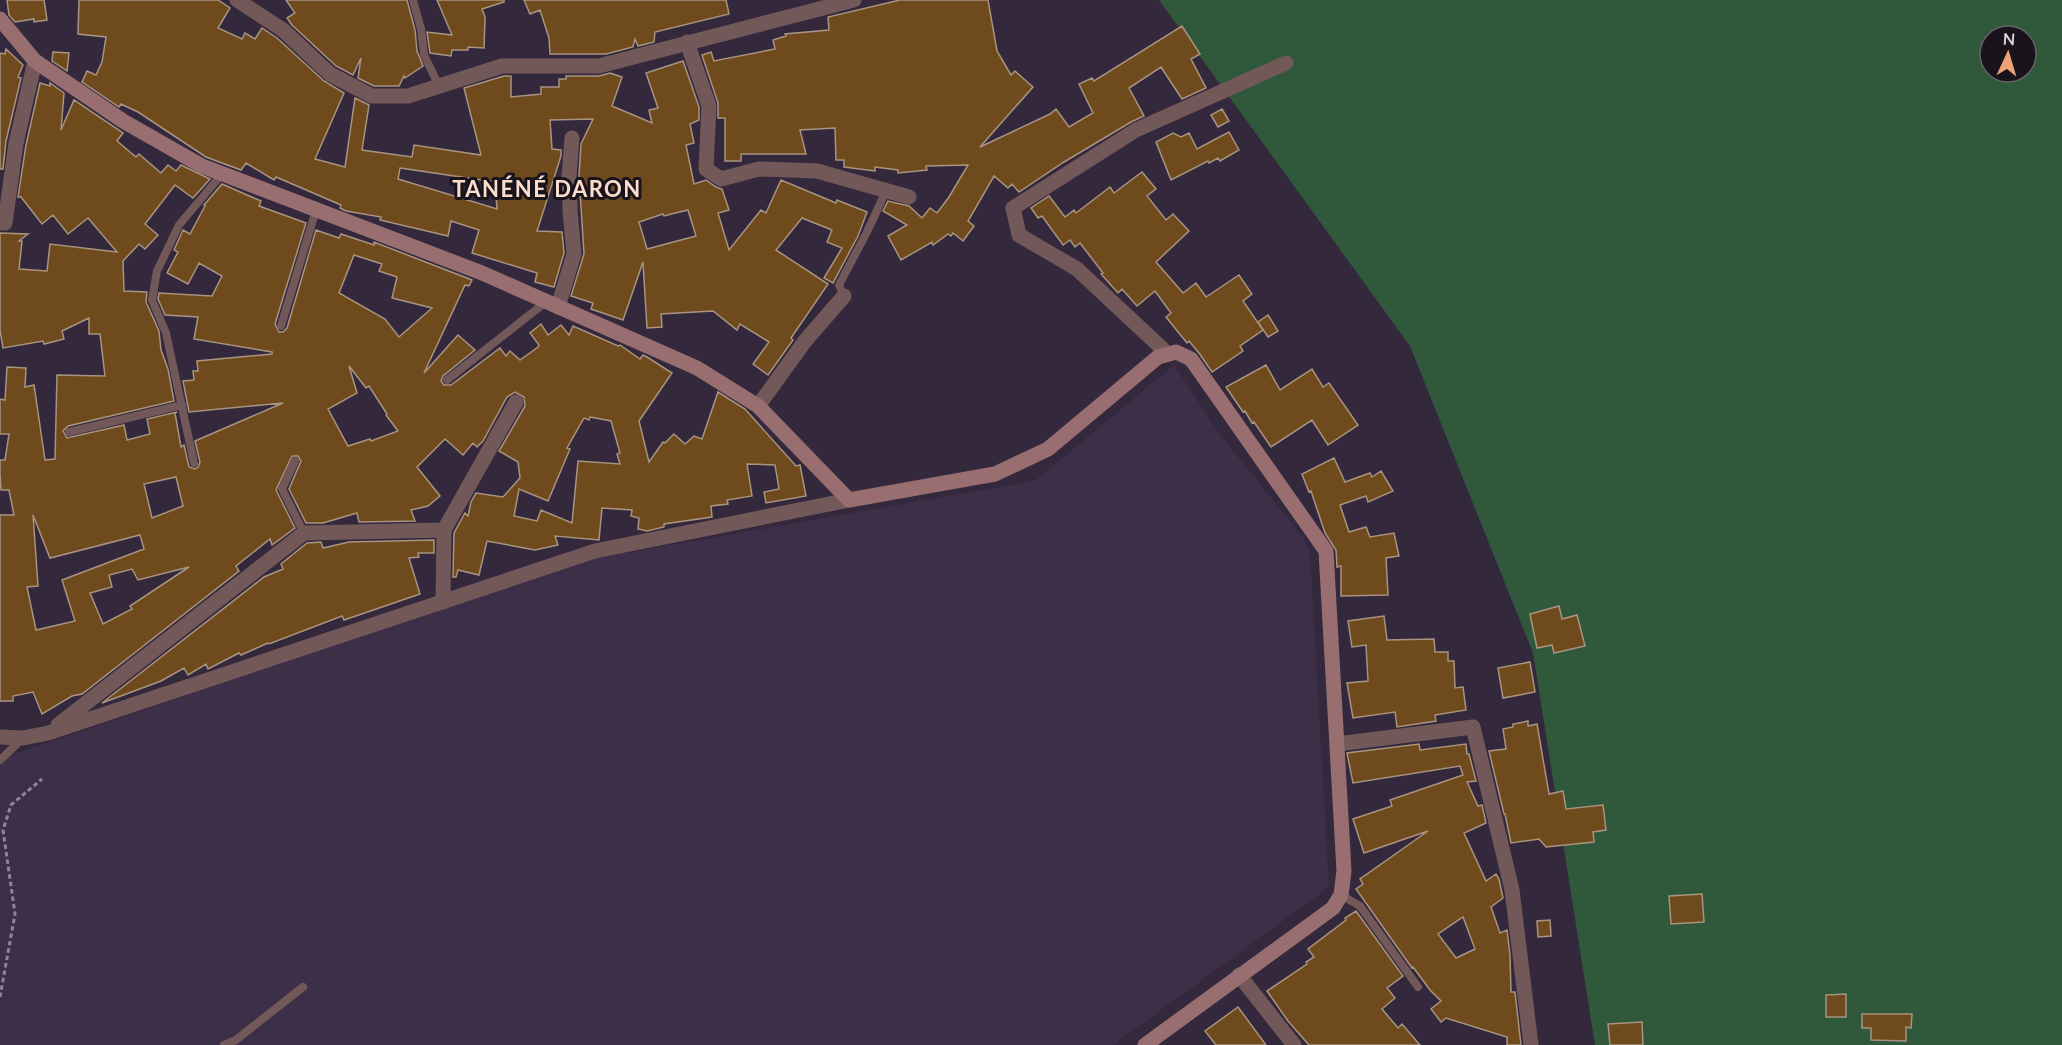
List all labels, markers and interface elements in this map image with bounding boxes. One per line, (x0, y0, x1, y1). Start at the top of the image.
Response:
north arrow (1978, 24, 2038, 84)
text: N (2002, 29, 2016, 48)
district label: TANÉNÉ DARON (452, 175, 642, 202)

